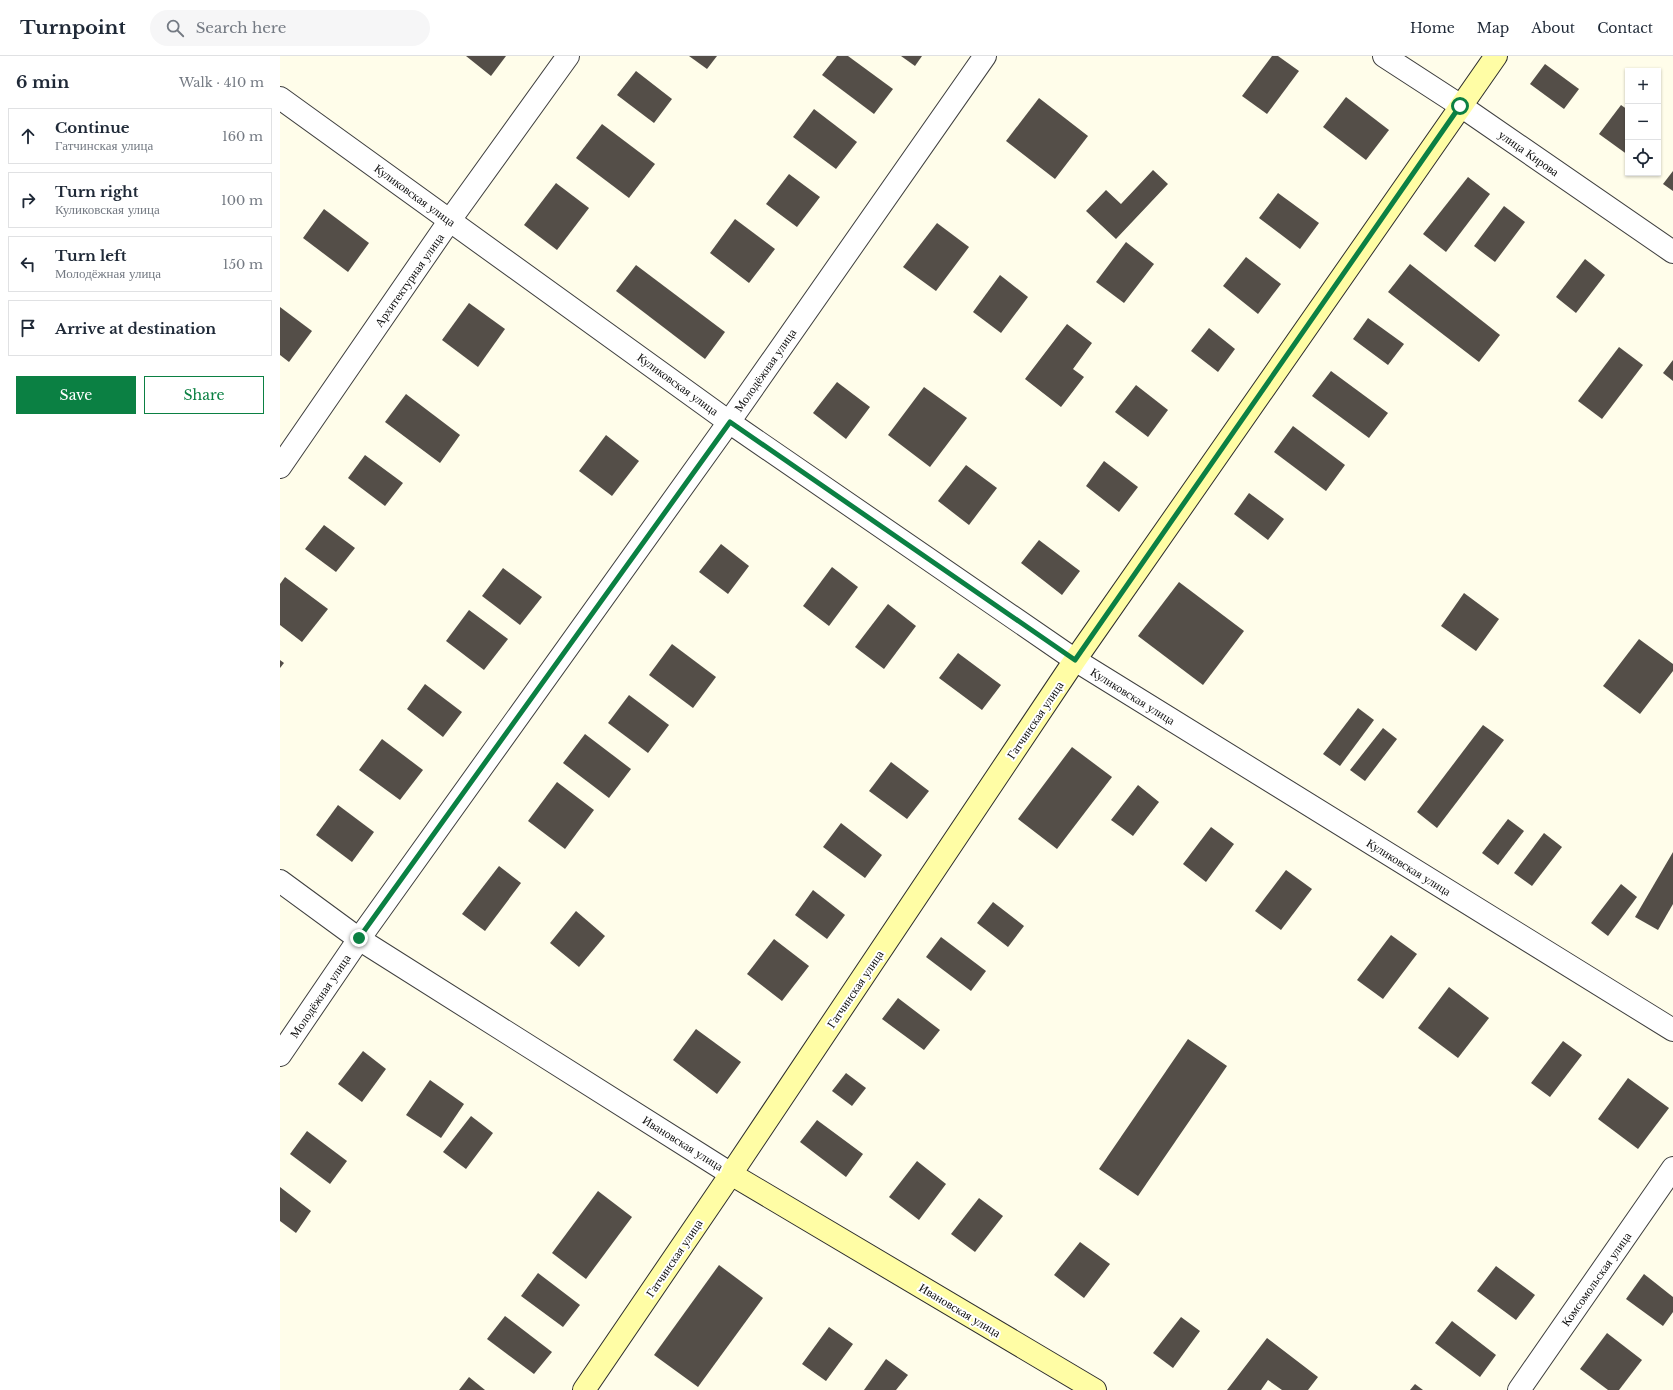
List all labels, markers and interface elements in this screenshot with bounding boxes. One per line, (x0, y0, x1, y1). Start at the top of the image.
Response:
search box (150, 10, 430, 46)
text: Turnpoint (20, 16, 126, 39)
icon: search (164, 17, 186, 39)
text: Search here (196, 18, 286, 37)
text: Home (1410, 19, 1455, 37)
text: Map (1477, 19, 1509, 37)
text: About (1531, 19, 1575, 37)
text: Contact (1597, 19, 1653, 37)
map controls (1625, 68, 1661, 176)
button: + (1625, 68, 1661, 104)
text: 6 min (16, 72, 69, 93)
text: Walk · 410 m (179, 74, 264, 91)
route start (1451, 97, 1469, 115)
button: − (1625, 104, 1661, 140)
text: Continue (55, 118, 130, 137)
icon: ahead (17, 125, 39, 147)
street label: улица Кирова (1496, 127, 1563, 180)
text: 160 m (222, 128, 263, 145)
text: Гатчинская улица (55, 137, 153, 154)
button: locate (1625, 140, 1661, 176)
street label: Куликовская улица (371, 161, 459, 230)
text: Turn right (55, 182, 138, 201)
icon: right (17, 189, 39, 211)
text: 100 m (221, 192, 263, 209)
text: Куликовская улица (55, 201, 160, 218)
street label: Архитектурная улица (371, 230, 447, 330)
text: Turn left (55, 246, 126, 265)
icon: left (17, 253, 39, 275)
text: 150 m (223, 256, 263, 273)
text: Молодёжная улица (55, 265, 161, 282)
icon: arrive (17, 317, 39, 339)
text: Arrive at destination (55, 319, 216, 338)
street label: Молодёжная улица (731, 325, 800, 414)
street label: Куликовская улица (634, 350, 722, 419)
button: Save (16, 376, 136, 414)
button: Share (144, 376, 264, 414)
street label: Куликовская улица (1088, 664, 1179, 728)
street label: Гатчинская улица (1003, 678, 1067, 762)
street label: Куликовская улица (1364, 835, 1455, 899)
route end (350, 929, 368, 947)
street label: Гатчинская улица (823, 947, 887, 1031)
street label: Молодёжная улица (286, 951, 354, 1041)
street label: Ивановская улица (640, 1112, 727, 1174)
street label: Гатчинская улица (642, 1216, 706, 1300)
street label: Комсомольская улица (1558, 1228, 1635, 1329)
street label: Ивановская улица (917, 1280, 1004, 1341)

